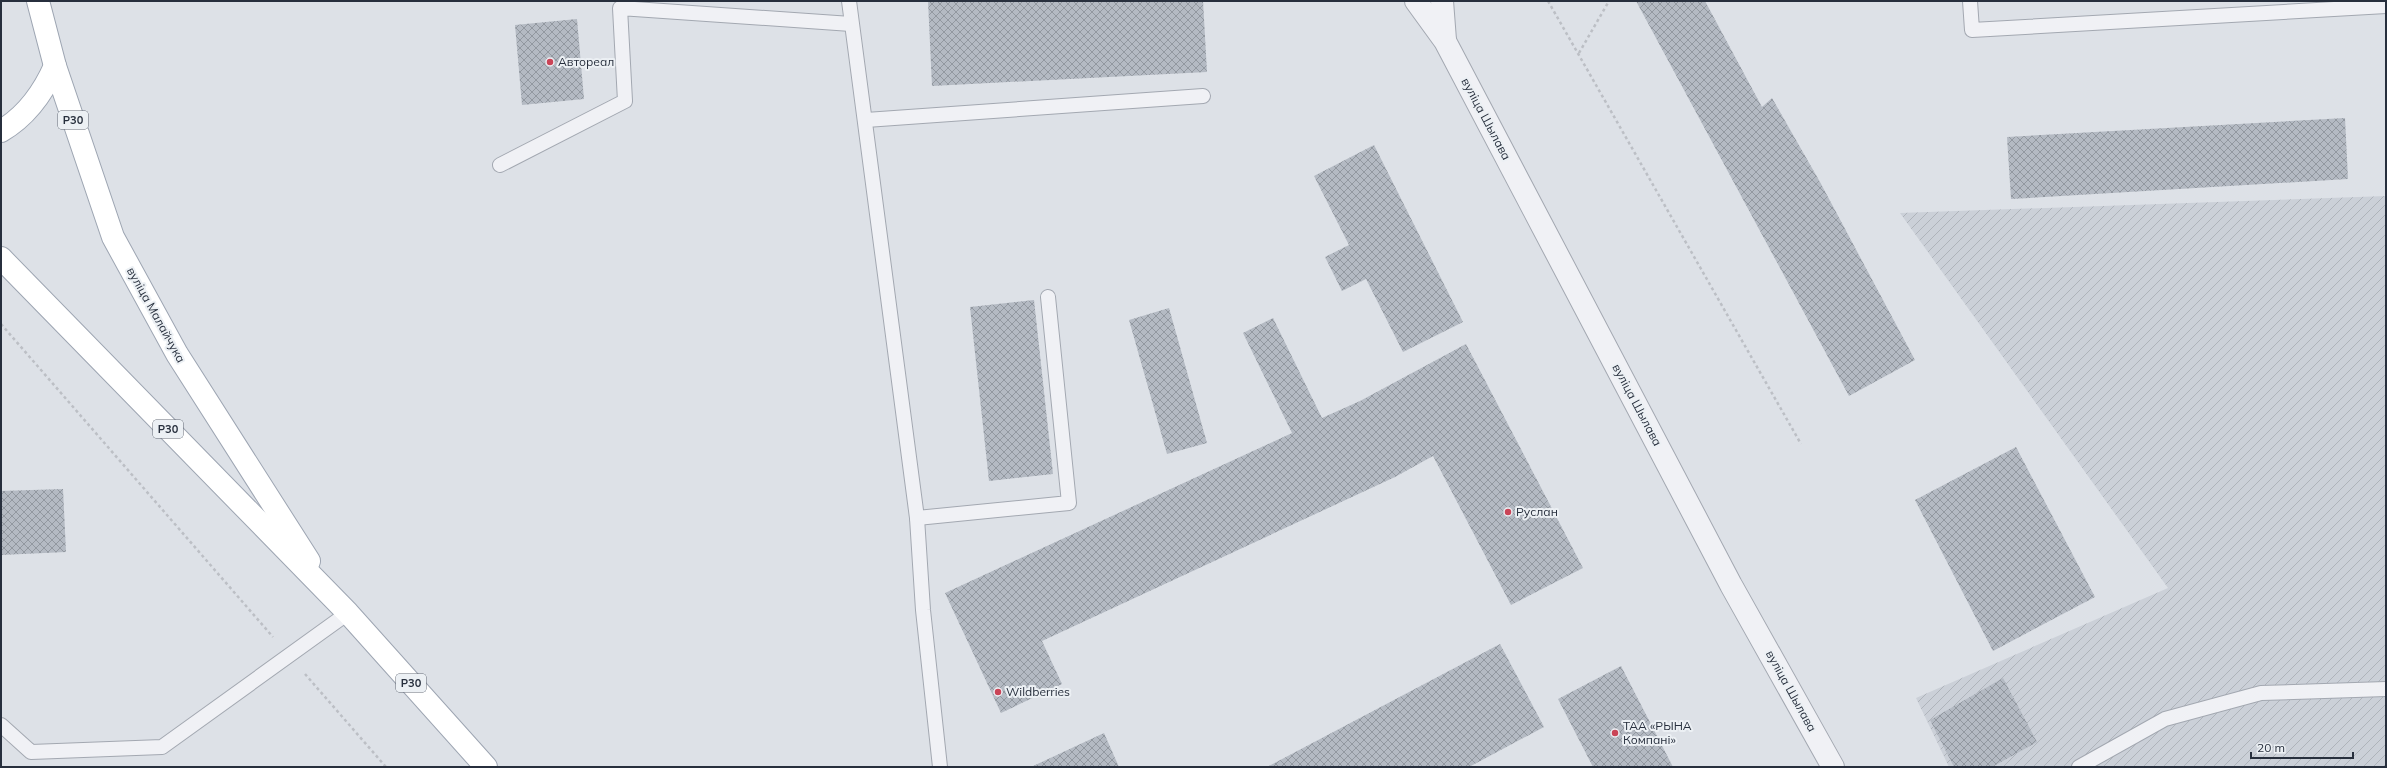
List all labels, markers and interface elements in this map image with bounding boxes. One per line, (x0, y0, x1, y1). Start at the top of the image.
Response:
place label: Автореал (558, 54, 614, 69)
marker: Автореал (545, 57, 555, 67)
street label: вуліца Шылава (1458, 75, 1514, 162)
road number: Р30 (58, 111, 88, 129)
street label: вуліца Малайчука (124, 264, 189, 365)
street label: вуліца Шылава (1609, 361, 1665, 448)
road number: Р30 (153, 420, 183, 438)
place label: Руслан (1516, 504, 1558, 519)
marker: Руслан (1503, 507, 1513, 517)
street label: вуліца Шылава (1763, 647, 1820, 734)
road number: Р30 (396, 674, 426, 692)
place label: Wildberries (1006, 684, 1070, 699)
marker: Wildberries (993, 687, 1003, 697)
place label: ТАА «РЫНА Компані» (1623, 718, 1692, 747)
marker: ТАА «РЫНА Компані» (1610, 728, 1620, 738)
scale bar (2251, 734, 2353, 760)
text: 20 m (2257, 740, 2285, 755)

